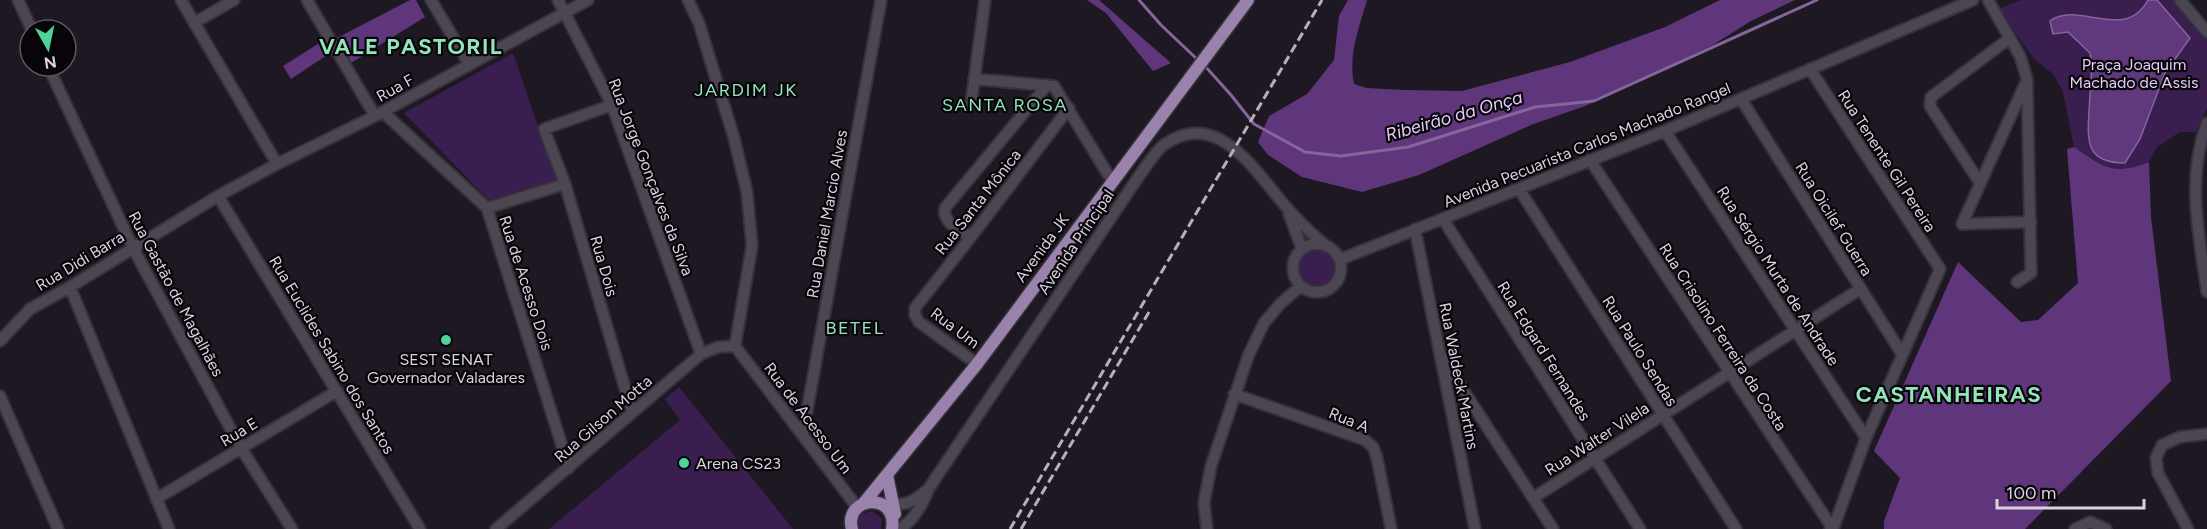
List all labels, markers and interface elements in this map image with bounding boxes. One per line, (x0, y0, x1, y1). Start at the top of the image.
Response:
north arrow (18, 18, 78, 78)
district label: VALE PASTORIL (319, 33, 503, 60)
text: N (43, 52, 58, 73)
park label: Praça Joaquim Machado de Assis (2069, 55, 2199, 92)
street label: Rua F (373, 70, 417, 106)
street label: Rua Jorge Gonçalves da Silva (605, 76, 697, 278)
street label: Avenida Pecuarista Carlos Machado Rangel (1441, 78, 1733, 212)
district label: JARDIM JK (694, 79, 798, 101)
water label: Ribeirão da Onça (1383, 86, 1526, 146)
street label: Rua Tenente Gil Pereira (1834, 86, 1940, 236)
district label: SANTA ROSA (942, 94, 1068, 116)
street label: Rua Daniel Marcio Alves (803, 128, 851, 300)
street label: Rua Santa Mônica (931, 146, 1025, 258)
street label: Rua Oicilef Guerra (1791, 159, 1877, 279)
street label: Rua Sérgio Murta de Andrade (1713, 183, 1843, 370)
street label: Avenida Principal (1034, 186, 1118, 298)
street label: Rua Gastão de Magalhães (124, 208, 228, 380)
street label: Avenida JK (1011, 210, 1073, 286)
street label: Rua de Acesso Dois (495, 213, 557, 353)
street label: Rua Didi Barra (32, 227, 128, 295)
street label: Rua Dois (586, 233, 622, 299)
street label: Rua Crisolino Ferreira da Costa (1655, 240, 1791, 434)
street label: Rua Euclides Sabino dos Santos (265, 252, 399, 458)
street label: Rua Edgard Fernandes (1493, 278, 1595, 424)
street label: Rua Paulo Sendas (1598, 292, 1682, 410)
street label: Rua Waldeck Martins (1435, 301, 1483, 451)
street label: Rua Um (927, 304, 983, 352)
district label: BETEL (825, 317, 885, 339)
marker: SEST SENAT Governador Valadares (439, 333, 453, 347)
place label: SEST SENAT Governador Valadares (367, 350, 525, 387)
street label: Rua de Acesso Um (760, 359, 856, 477)
street label: Rua Gilson Motta (550, 371, 656, 467)
district label: CASTANHEIRAS (1856, 381, 2042, 408)
street label: Rua Walter Vilela (1541, 398, 1653, 480)
street label: Rua A (1326, 403, 1372, 437)
street label: Rua E (217, 413, 261, 451)
place label: Arena CS23 (696, 454, 781, 473)
marker: Arena CS23 (677, 456, 691, 470)
scale bar (1997, 472, 2144, 510)
text: 100 m (2006, 482, 2056, 504)

